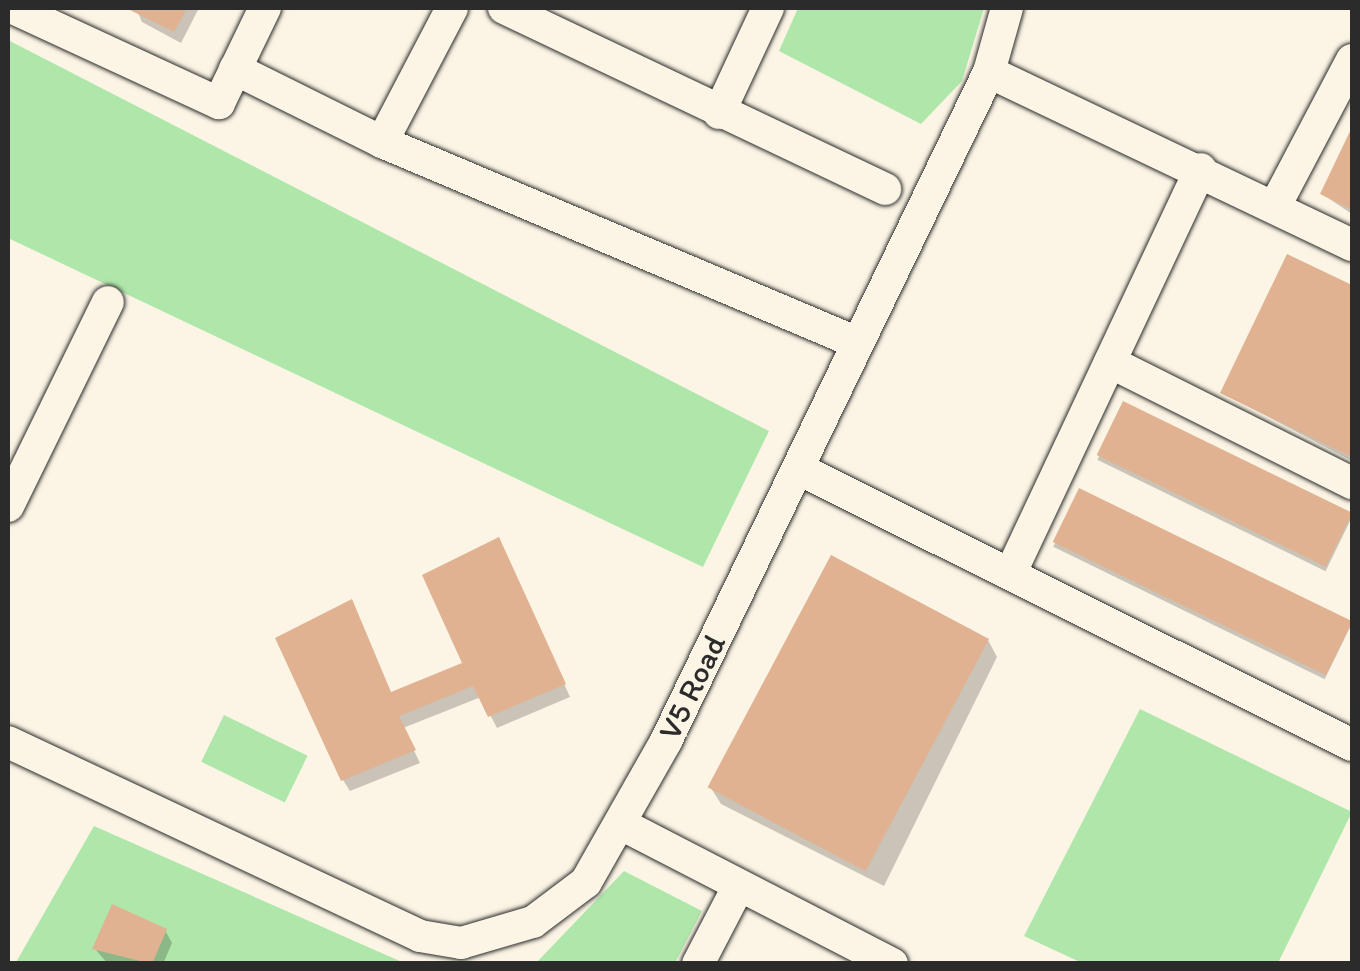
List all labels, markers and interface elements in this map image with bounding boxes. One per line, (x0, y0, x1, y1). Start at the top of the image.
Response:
street label: V5 Road (650, 628, 734, 746)

